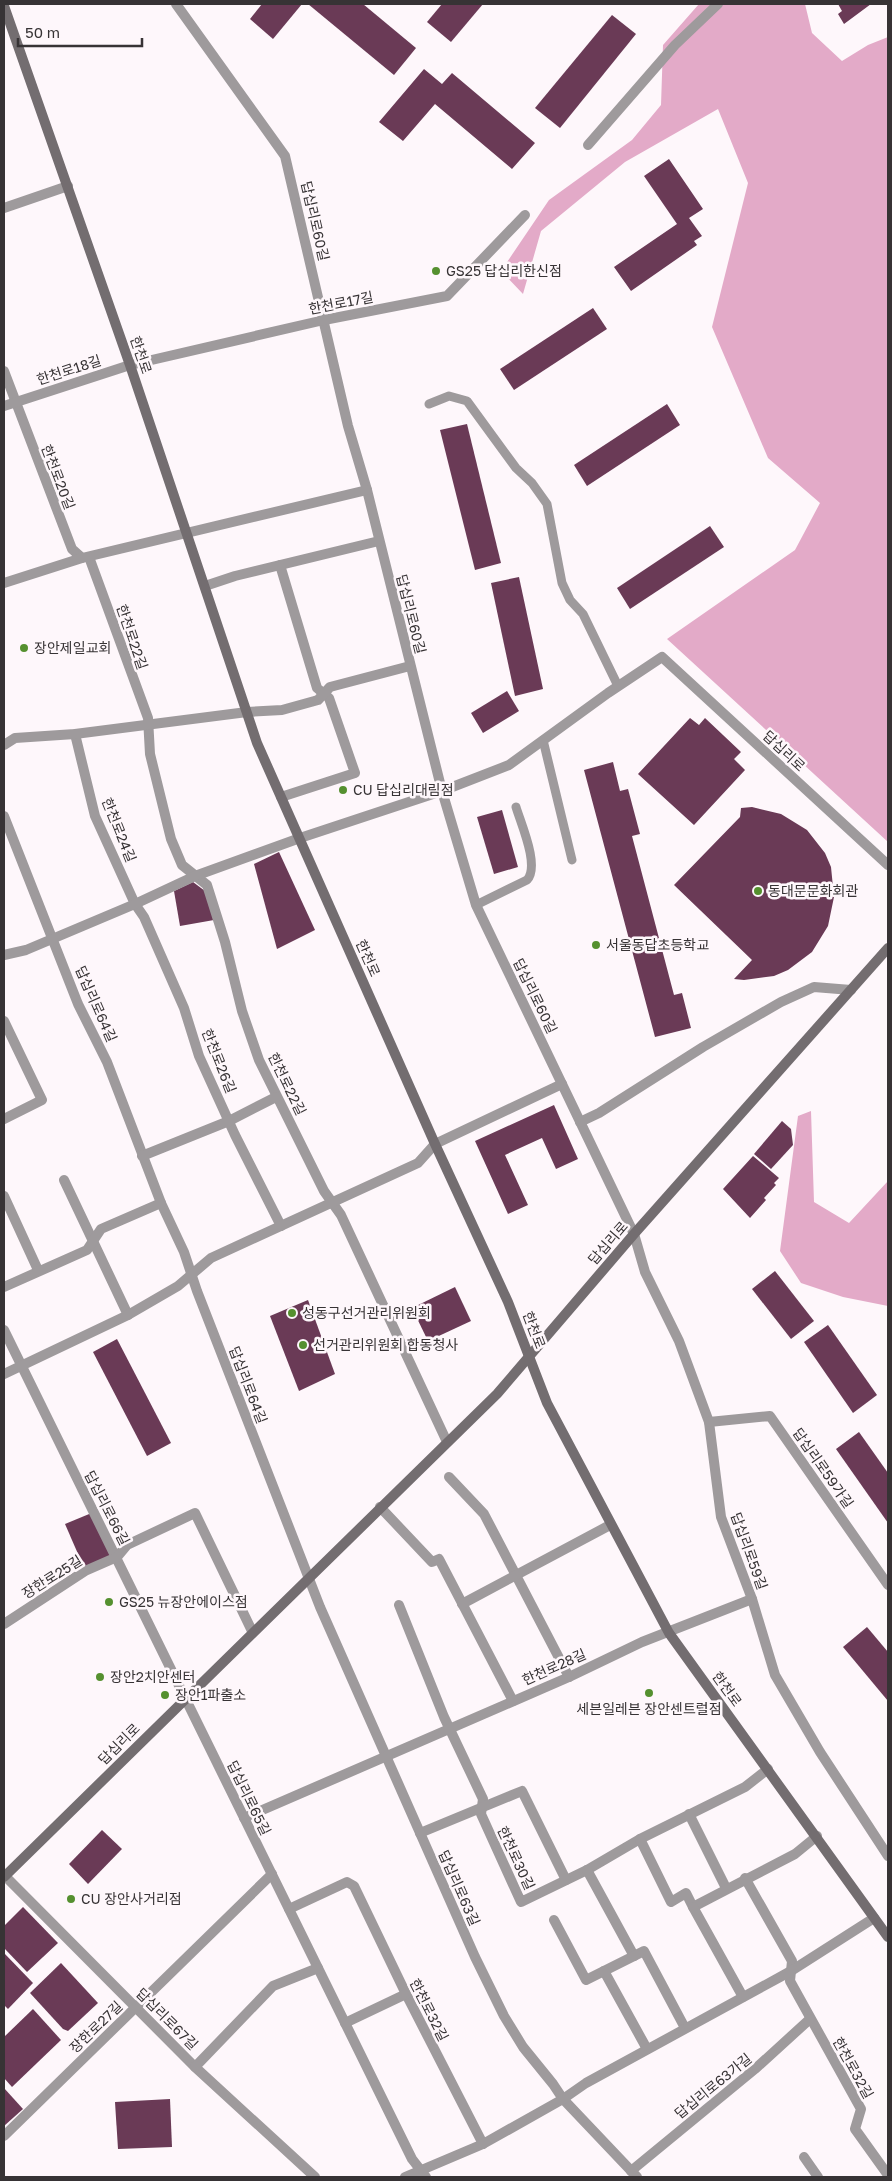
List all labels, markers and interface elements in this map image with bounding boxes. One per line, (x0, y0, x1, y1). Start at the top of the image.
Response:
scale bar (18, 15, 141, 47)
text: 50 m (25, 23, 60, 41)
street label: 답십리로60길 (298, 179, 333, 263)
place label: GS25 답십리한신점 (446, 262, 562, 279)
marker: GS25 답십리한신점 (430, 265, 442, 277)
street label: 한천로17길 (307, 288, 375, 317)
street label: 한천로 (127, 334, 156, 376)
street label: 한천로18길 (34, 351, 103, 388)
street label: 한천로20길 (38, 442, 79, 512)
street label: 답십리로60길 (393, 572, 430, 656)
street label: 한천로22길 (113, 602, 152, 672)
place label: 장안제일교회 (34, 639, 111, 656)
marker: 장안제일교회 (18, 642, 30, 654)
street label: 답십리로 (760, 727, 809, 774)
place label: CU 답십리대림점 (353, 781, 454, 798)
marker: CU 답십리대림점 (337, 784, 349, 796)
street label: 한천로24길 (99, 795, 140, 865)
place label: 동대문문화회관 (768, 882, 858, 899)
marker: 동대문문화회관 (752, 885, 764, 897)
place label: 서울동답초등학교 (606, 936, 709, 953)
street label: 한천로 (353, 937, 384, 979)
marker: 서울동답초등학교 (590, 939, 602, 951)
street label: 답십리로60길 (510, 955, 561, 1036)
street label: 답십리로64길 (72, 963, 121, 1044)
street label: 한천로26길 (199, 1026, 240, 1096)
street label: 한천로22길 (265, 1050, 310, 1118)
street label: 답십리로 (584, 1218, 631, 1268)
place label: 성동구선거관리위원회 (302, 1304, 431, 1321)
marker: 성동구선거관리위원회 (286, 1307, 298, 1319)
street label: 한천로 (520, 1309, 549, 1351)
place label: 선거관리위원회 합동청사 (313, 1336, 458, 1353)
marker: 선거관리위원회 합동청사 (297, 1339, 309, 1351)
street label: 답십리로64길 (226, 1344, 271, 1426)
street label: 답십리로59가길 (790, 1424, 857, 1511)
street label: 답십리로66길 (81, 1468, 133, 1548)
street label: 답십리로59길 (728, 1510, 771, 1592)
street label: 장한로25길 (18, 1551, 85, 1602)
place label: GS25 뉴장안에이스점 (119, 1593, 248, 1610)
marker: GS25 뉴장안에이스점 (103, 1596, 115, 1608)
street label: 한천로28길 (519, 1645, 588, 1688)
place label: 장안2치안센터 (110, 1668, 195, 1685)
street label: 한천로 (709, 1668, 746, 1709)
marker: 장안2치안센터 (94, 1671, 106, 1683)
place label: 장안1파출소 (175, 1686, 246, 1703)
marker: 세븐일레븐 장안센트럴점 (643, 1687, 655, 1699)
marker: 장안1파출소 (159, 1689, 171, 1701)
place label: 세븐일레븐 장안센트럴점 (576, 1700, 722, 1717)
street label: 답십리로 (94, 1719, 143, 1768)
street label: 답십리로65길 (224, 1758, 275, 1838)
street label: 한천로30길 (494, 1823, 539, 1892)
street label: 답십리로63길 (435, 1847, 484, 1928)
place label: CU 장안사거리점 (81, 1890, 182, 1907)
marker: CU 장안사거리점 (65, 1893, 77, 1905)
street label: 한천로32길 (406, 1976, 452, 2044)
street label: 답십리로67길 (133, 1984, 202, 2053)
street label: 장한로27길 (66, 1997, 126, 2056)
street label: 한천로32길 (830, 2034, 877, 2102)
street label: 답십리로63가길 (671, 2049, 755, 2122)

